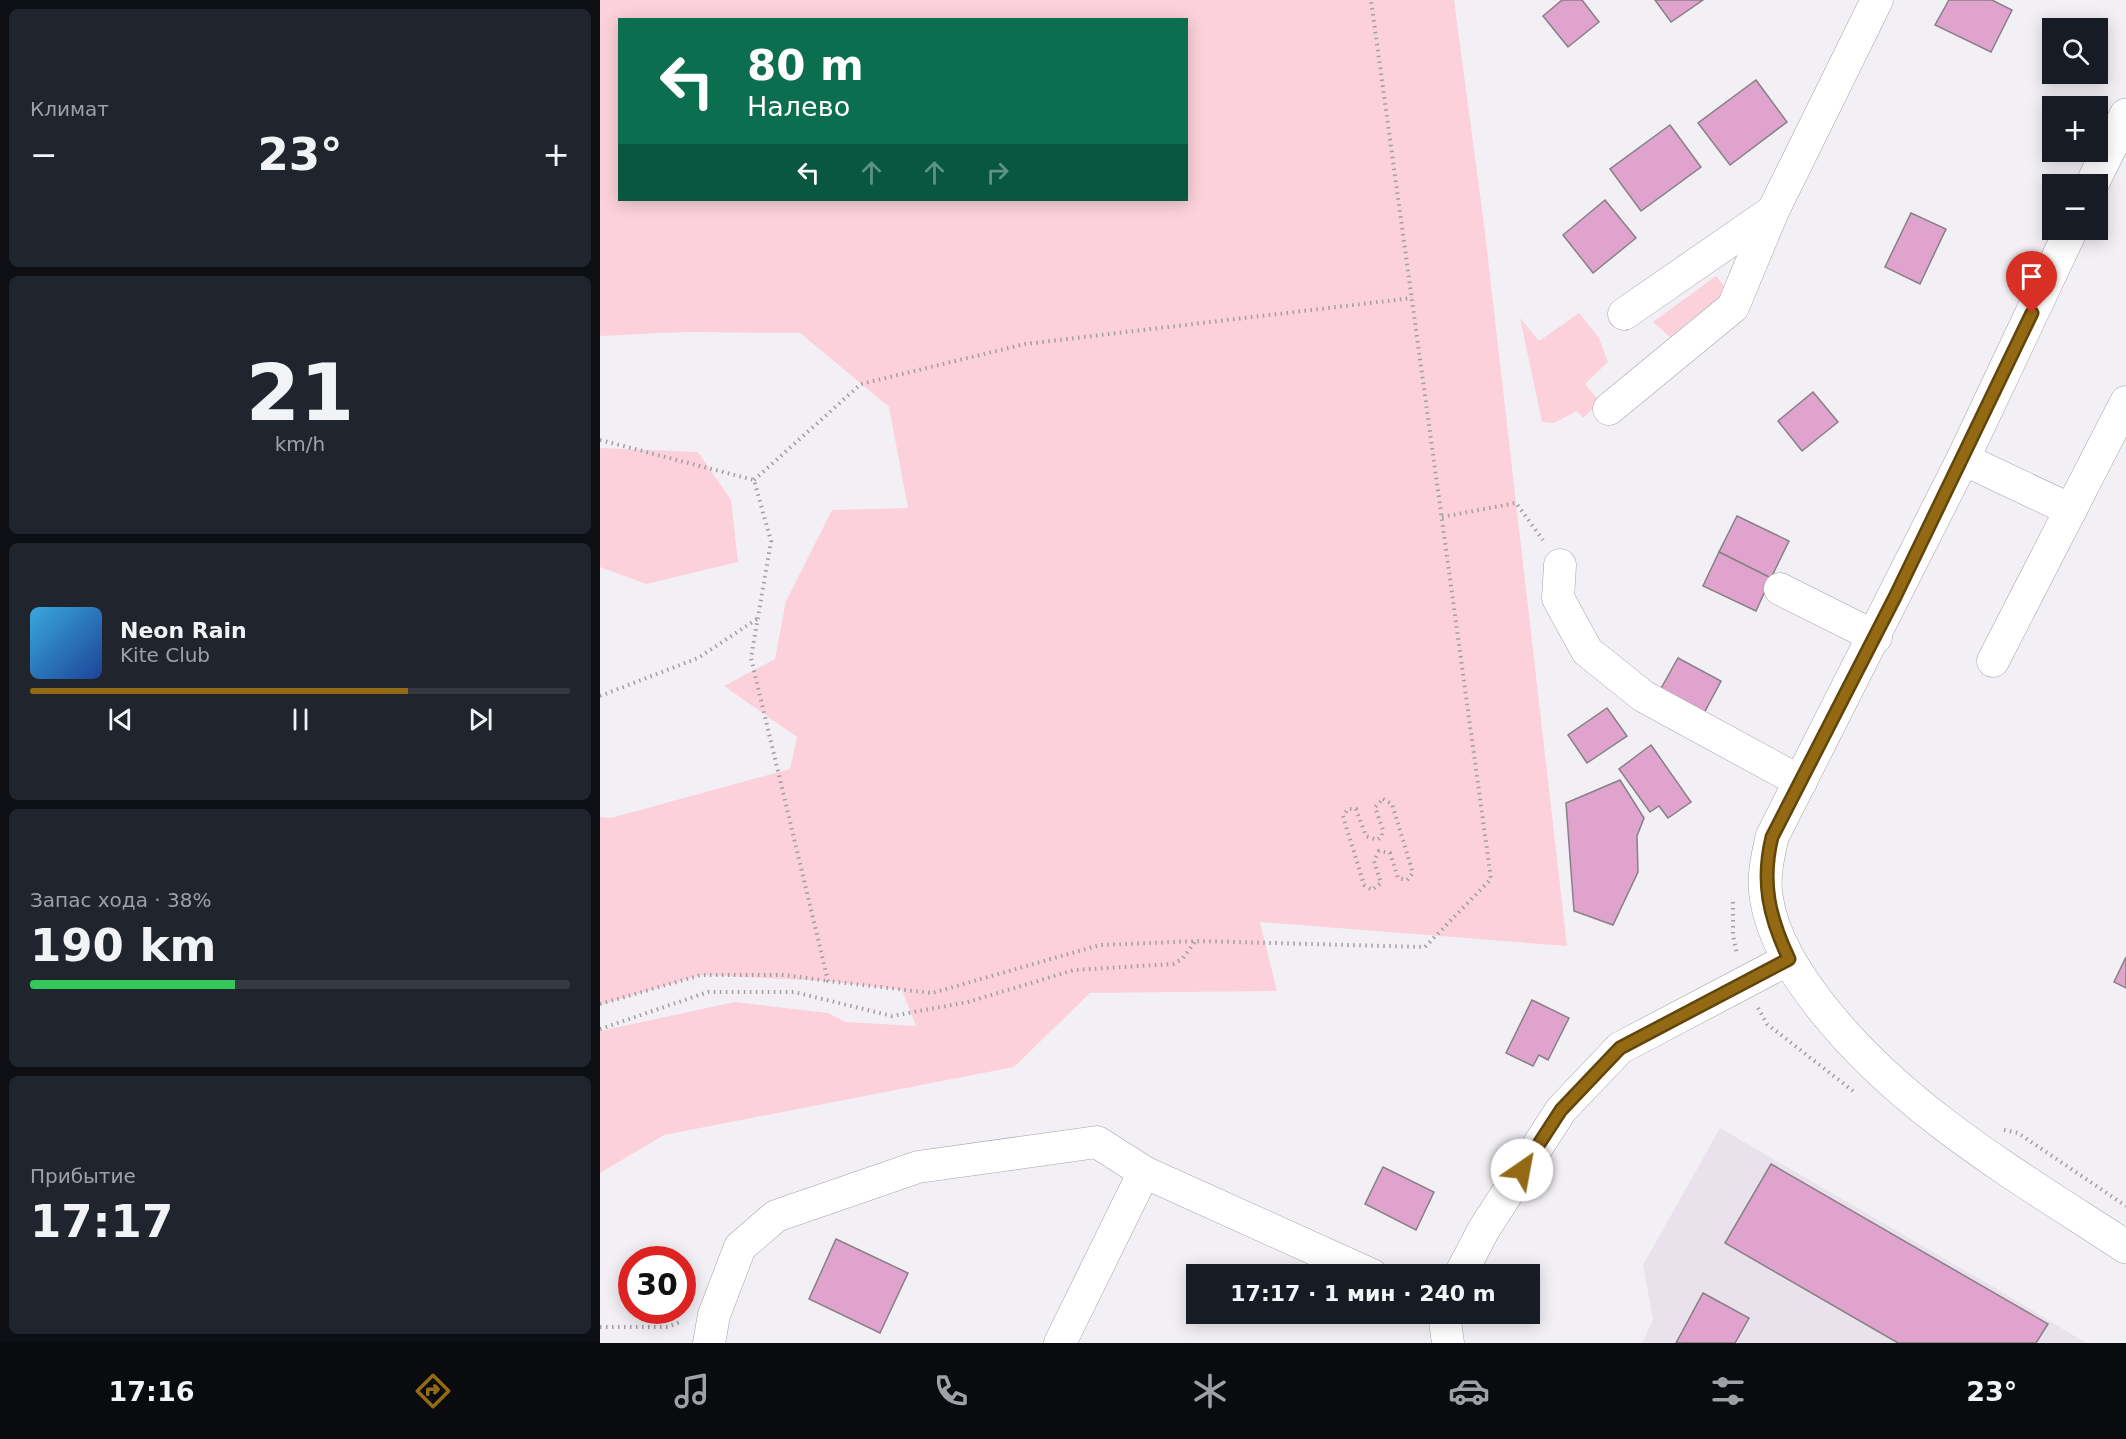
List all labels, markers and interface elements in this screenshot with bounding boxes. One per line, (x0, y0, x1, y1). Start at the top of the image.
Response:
map controls (2042, 18, 2108, 240)
button: search (2042, 18, 2108, 84)
text: 80 m (747, 41, 864, 90)
icon: left (648, 42, 726, 120)
text: Налево (747, 91, 850, 122)
button: + (2042, 96, 2108, 162)
text: Климат (30, 97, 109, 121)
text: 23° (257, 128, 343, 181)
text: − (30, 135, 58, 174)
text: + (542, 135, 570, 174)
icon: left (792, 156, 825, 189)
icon: ahead (855, 156, 888, 189)
icon: ahead (918, 156, 951, 189)
icon: right (981, 156, 1014, 189)
button: − (2042, 174, 2108, 240)
pin (2006, 251, 2057, 313)
icon: arrive (2015, 260, 2048, 293)
text: 21 (246, 348, 354, 438)
text: km/h (275, 432, 325, 456)
text: Neon Rain (120, 618, 247, 643)
text: Kite Club (120, 643, 210, 667)
icon: previous (104, 703, 137, 736)
icon: pause (284, 703, 317, 736)
icon: next (464, 703, 497, 736)
text: Запас хода · 38% (30, 888, 211, 912)
text: 190 km (30, 919, 216, 972)
position arrow (1490, 1138, 1554, 1202)
text: Прибытие (30, 1164, 136, 1188)
text: 17:17 (30, 1195, 173, 1248)
speed limit sign: 30 (618, 1246, 696, 1324)
text: 17:17 · 1 мин · 240 m (1230, 1281, 1496, 1306)
icon: directions (412, 1370, 454, 1412)
icon: music (671, 1370, 713, 1412)
icon: phone (930, 1370, 972, 1412)
icon: climate (1189, 1370, 1231, 1412)
icon: car (1448, 1370, 1490, 1412)
icon: filters (1707, 1370, 1749, 1412)
text: 17:16 (109, 1376, 195, 1407)
text: 23° (1966, 1376, 2017, 1407)

